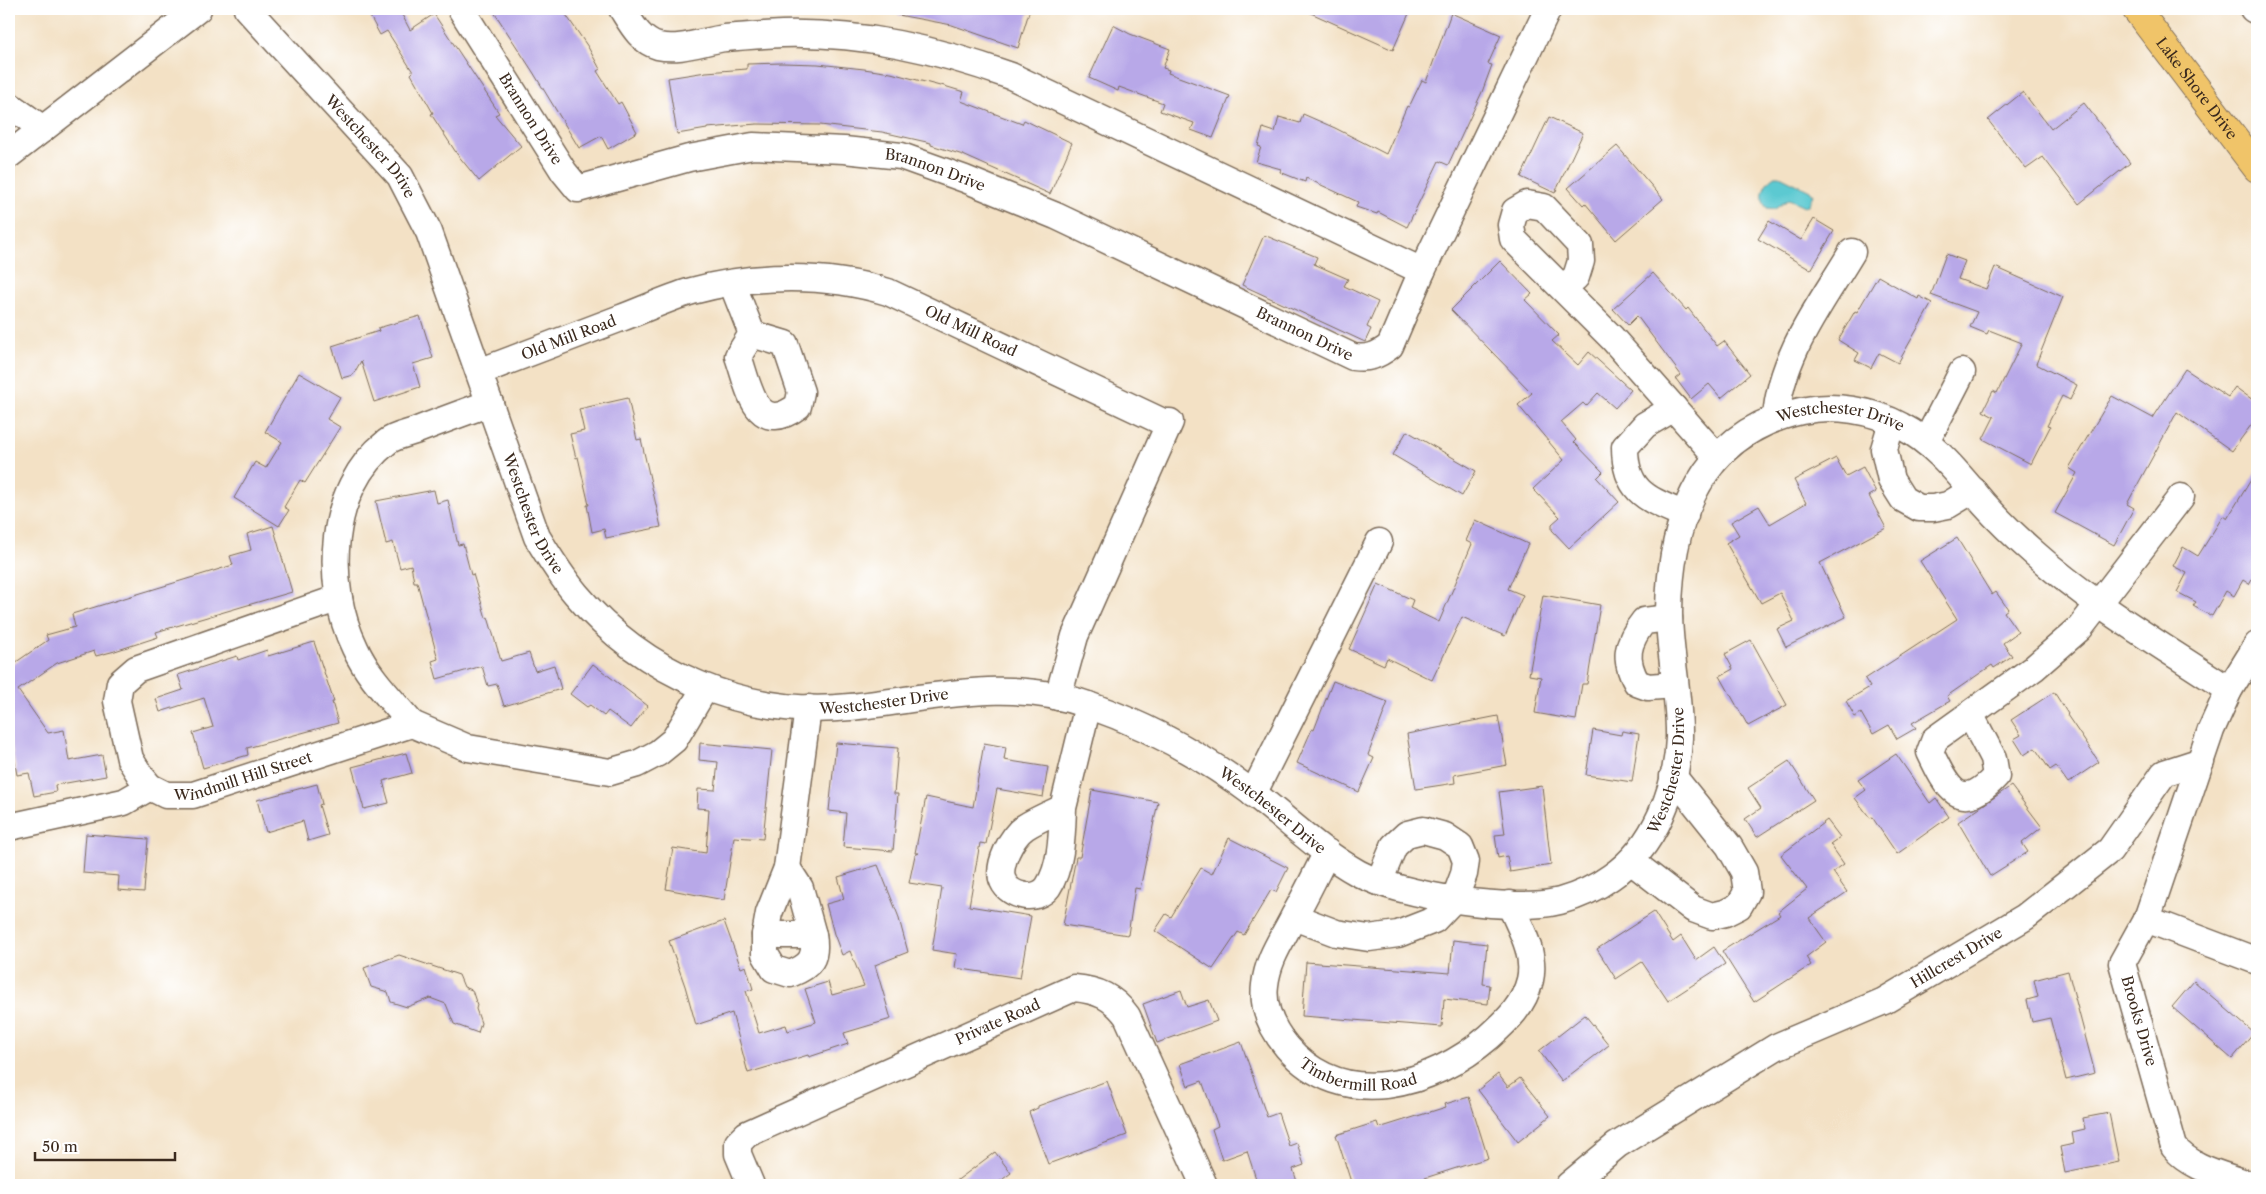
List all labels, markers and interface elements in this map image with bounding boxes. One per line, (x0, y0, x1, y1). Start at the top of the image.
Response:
street label: Lake Shore Drive (2152, 33, 2242, 143)
street label: Brannon Drive (495, 69, 567, 168)
street label: Westchester Drive (321, 90, 420, 201)
street label: Brannon Drive (884, 144, 988, 195)
street label: Old Mill Road (922, 301, 1020, 361)
street label: Brannon Drive (1253, 302, 1356, 365)
street label: Old Mill Road (518, 311, 619, 364)
street label: Westchester Drive (1773, 398, 1908, 435)
street label: Westchester Drive (499, 450, 568, 577)
street label: Westchester Drive (818, 684, 950, 718)
street label: Westchester Drive (1643, 707, 1688, 838)
street label: Windmill Hill Street (173, 747, 315, 804)
street label: Westchester Drive (1215, 762, 1330, 858)
street label: Hillcrest Drive (1907, 923, 2006, 992)
street label: Brooks Drive (2118, 973, 2161, 1068)
street label: Private Road (952, 994, 1043, 1049)
street label: Timbermill Road (1296, 1053, 1419, 1095)
scale bar (35, 1129, 175, 1161)
text: 50 m (42, 1137, 78, 1156)

